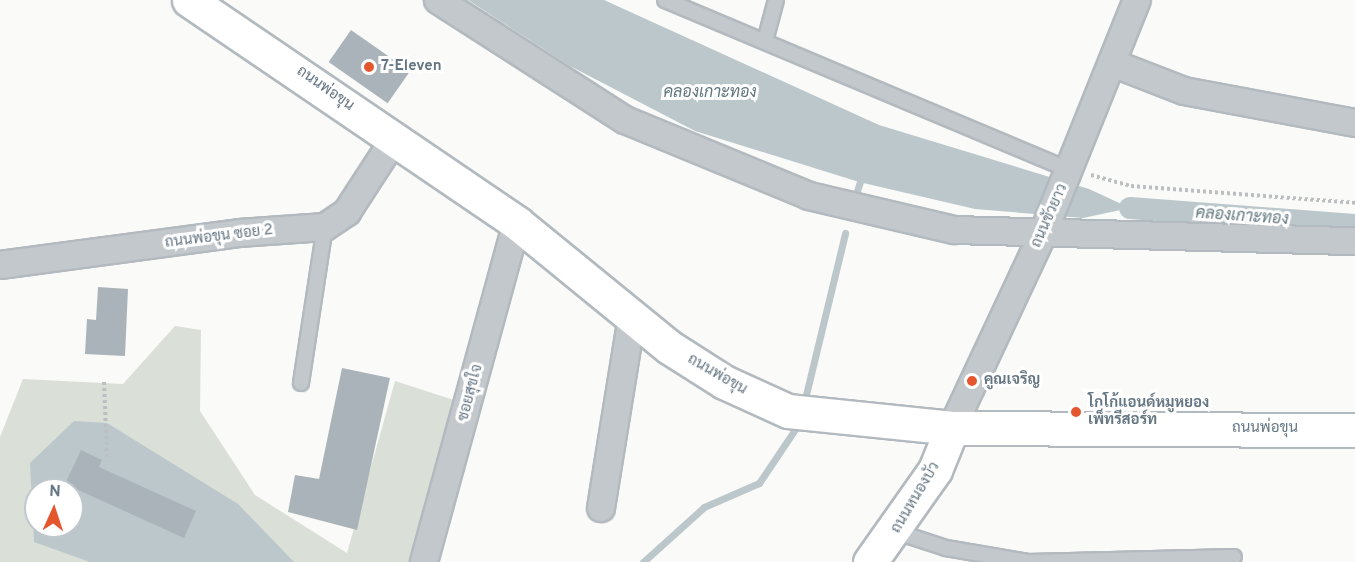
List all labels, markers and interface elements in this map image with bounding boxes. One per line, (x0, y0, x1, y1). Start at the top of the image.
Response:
place label: 7-Eleven (381, 58, 442, 76)
marker: 7-Eleven (362, 60, 376, 74)
street label: ถนนพ่อขุน (293, 63, 357, 115)
water label: คลองเกาะทอง (663, 83, 757, 103)
street label: ถนนขัวยาว (1028, 181, 1072, 251)
water label: คลองเกาะทอง (1195, 204, 1289, 230)
street label: ถนนพ่อขุน ซอย 2 (164, 221, 274, 253)
street label: ถนนพ่อขุน (684, 351, 750, 399)
street label: ซอยสุขใจ (455, 363, 487, 423)
place label: คูณเจริญ (984, 372, 1040, 390)
marker: คูณเจริญ (965, 374, 979, 388)
place label: โกโก้แอนด์หมูหยอง เพ็ทรีสอร์ท (1088, 394, 1209, 429)
marker: โกโก้แอนด์หมูหยอง เพ็ทรีสอร์ท (1069, 405, 1083, 419)
street label: ถนนพ่อขุน (1232, 420, 1298, 438)
street label: ถนนหนองบัว (888, 459, 944, 537)
north arrow (24, 478, 84, 538)
text: N (49, 482, 61, 502)

